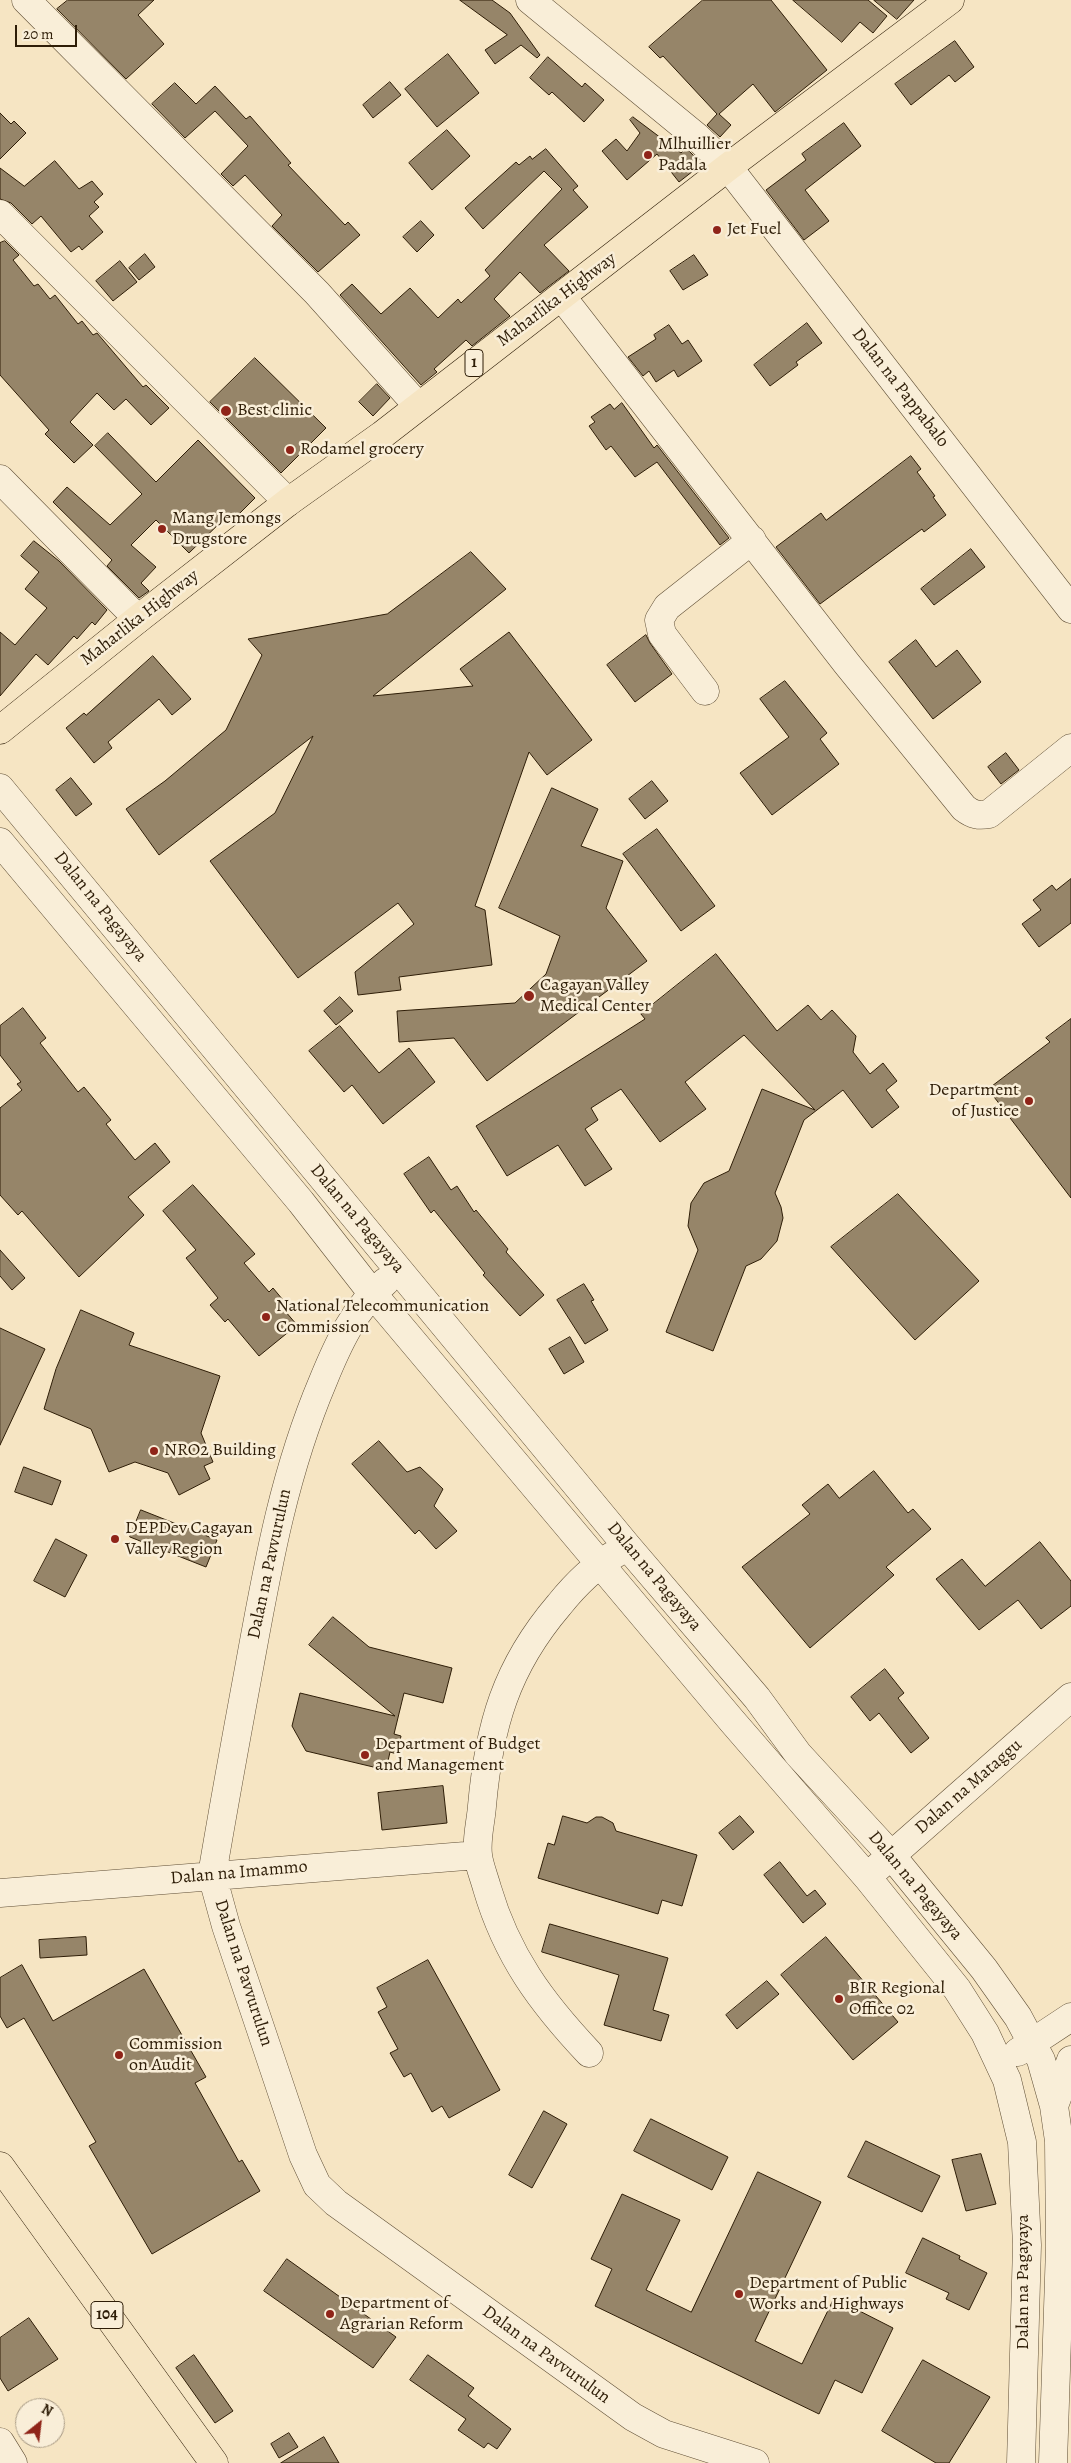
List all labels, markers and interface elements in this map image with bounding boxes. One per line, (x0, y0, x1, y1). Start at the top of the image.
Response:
scale bar (18, 15, 80, 47)
text: 20 m (23, 24, 54, 44)
place label: Mlhuillier Padala (658, 134, 731, 176)
marker: Mlhuillier Padala (642, 149, 654, 161)
place label: Jet Fuel (727, 219, 781, 241)
marker: Jet Fuel (711, 224, 723, 236)
street label: Maharlika Highway (493, 248, 621, 352)
street label: Dalan na Pappabalo (847, 324, 953, 452)
road number: 1 (465, 349, 483, 376)
place label: Best clinic (237, 400, 312, 422)
marker: Best clinic (219, 404, 233, 418)
place label: Rodamel grocery (300, 439, 424, 461)
marker: Rodamel grocery (284, 444, 296, 456)
place label: Mang Jemongs Drugstore (172, 508, 281, 550)
marker: Mang Jemongs Drugstore (156, 523, 168, 535)
street label: Maharlika Highway (77, 565, 203, 671)
street label: Dalan na Pagayaya (49, 847, 151, 967)
place label: Cagayan Valley Medical Center (540, 975, 651, 1018)
marker: Cagayan Valley Medical Center (522, 989, 536, 1003)
place label: Department of Justice (929, 1080, 1019, 1122)
marker: Department of Justice (1023, 1095, 1035, 1107)
street label: Dalan na Pagayaya (305, 1160, 409, 1278)
place label: National Telecommunication Commission (276, 1296, 489, 1338)
marker: National Telecommunication Commission (260, 1311, 272, 1323)
place label: NRO2 Building (164, 1440, 276, 1462)
marker: NRO2 Building (148, 1445, 160, 1457)
street label: Dalan na Pavvurulun (244, 1487, 296, 1641)
place label: DEPDev Cagayan Valley Region (125, 1518, 253, 1560)
street label: Dalan na Pagayaya (602, 1518, 706, 1636)
marker: DEPDev Cagayan Valley Region (109, 1533, 121, 1545)
place label: Department of Budget and Management (375, 1734, 540, 1776)
street label: Dalan na Mataggu (911, 1735, 1027, 1839)
marker: Department of Budget and Management (359, 1749, 371, 1761)
street label: Dalan na Pagayaya (863, 1827, 967, 1945)
street label: Dalan na Imammo (169, 1856, 309, 1890)
street label: Dalan na Pavvurulun (209, 1897, 277, 2049)
place label: BIR Regional Office 02 (849, 1978, 945, 2020)
marker: BIR Regional Office 02 (833, 1993, 845, 2005)
place label: Commission on Audit (129, 2034, 222, 2076)
marker: Commission on Audit (113, 2049, 125, 2061)
street label: Dalan na Pagayaya (1013, 2214, 1035, 2350)
place label: Department of Public Works and Highways (749, 2273, 907, 2316)
marker: Department of Public Works and Highways (733, 2288, 745, 2300)
place label: Department of Agrarian Reform (340, 2293, 463, 2336)
street label: Dalan na Pavvurulun (478, 2301, 614, 2409)
road number: 104 (91, 2302, 123, 2328)
marker: Department of Agrarian Reform (324, 2308, 336, 2320)
north arrow (15, 2398, 65, 2448)
text: N (38, 2400, 56, 2421)

